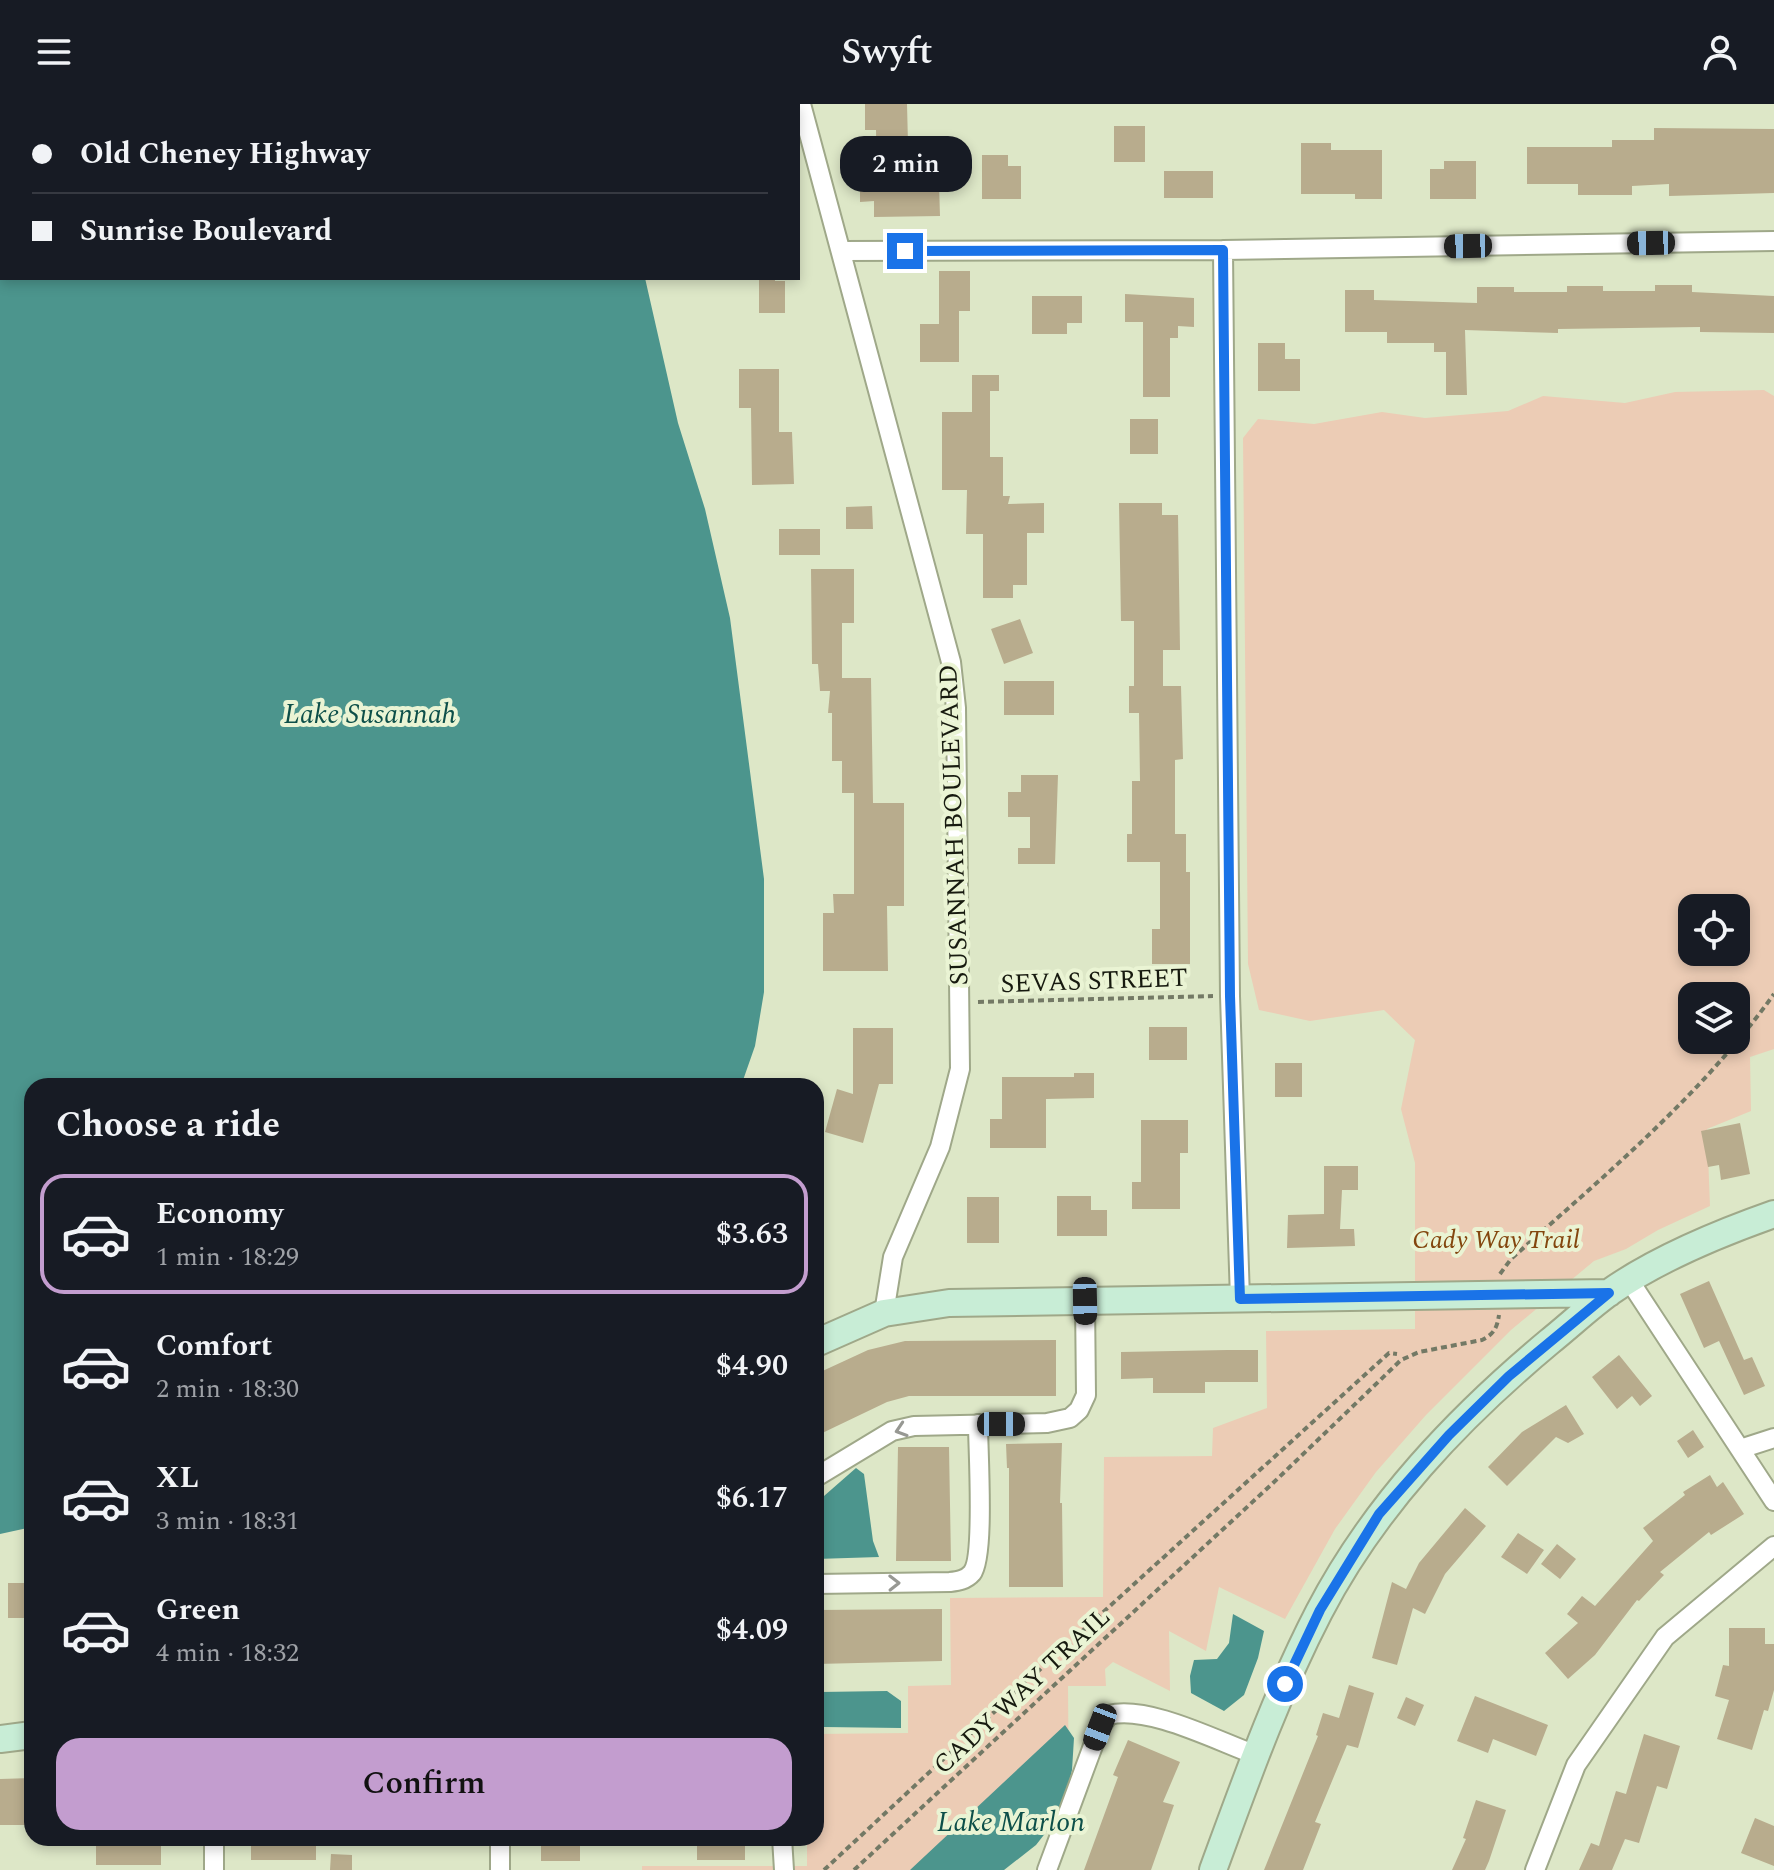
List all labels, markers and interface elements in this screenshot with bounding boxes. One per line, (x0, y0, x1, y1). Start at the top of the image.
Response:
text: Swyft (841, 25, 933, 80)
icon: menu (32, 30, 76, 74)
icon: person (1698, 30, 1742, 74)
text: Old Cheney Highway (80, 131, 370, 177)
callout: 2 min (839, 135, 971, 191)
text: 2 min (872, 144, 940, 184)
text: Sunrise Boulevard (80, 208, 332, 254)
car (1627, 231, 1675, 255)
route end (887, 233, 923, 269)
car (1444, 234, 1492, 258)
street label: SUSANNAH BOULEVARD (928, 664, 980, 986)
water label: Lake Susannah (284, 693, 456, 736)
map controls (1678, 894, 1750, 1054)
button: locate (1678, 894, 1750, 966)
street label: SEVAS STREET (1000, 958, 1188, 1004)
button: layers (1678, 982, 1750, 1054)
text: Choose a ride (56, 1098, 280, 1153)
text: Economy (156, 1191, 283, 1237)
icon: car (60, 1198, 132, 1270)
text: $3.63 (716, 1211, 788, 1257)
park label: Cady Way Trail (1412, 1220, 1580, 1260)
text: 1 min · 18:29 (156, 1237, 299, 1277)
car (1073, 1277, 1097, 1325)
text: Comfort (156, 1323, 272, 1369)
icon: car (60, 1330, 132, 1402)
text: $4.90 (716, 1343, 788, 1389)
text: 2 min · 18:30 (156, 1369, 299, 1409)
car (977, 1412, 1025, 1436)
one-way arrow (895, 1421, 908, 1437)
text: XL (156, 1455, 199, 1501)
icon: car (60, 1462, 132, 1534)
text: $6.17 (716, 1475, 788, 1521)
text: 3 min · 18:31 (156, 1501, 299, 1541)
one-way arrow (888, 1574, 901, 1591)
text: Green (156, 1587, 240, 1633)
icon: car (60, 1594, 132, 1666)
street label: CADY WAY TRAIL (924, 1598, 1120, 1784)
text: $4.09 (716, 1607, 788, 1653)
text: 4 min · 18:32 (156, 1633, 299, 1673)
route start (1267, 1666, 1303, 1702)
car (1080, 1700, 1120, 1754)
button: Confirm (56, 1738, 792, 1830)
water label: Lake Marlon (937, 1801, 1085, 1844)

